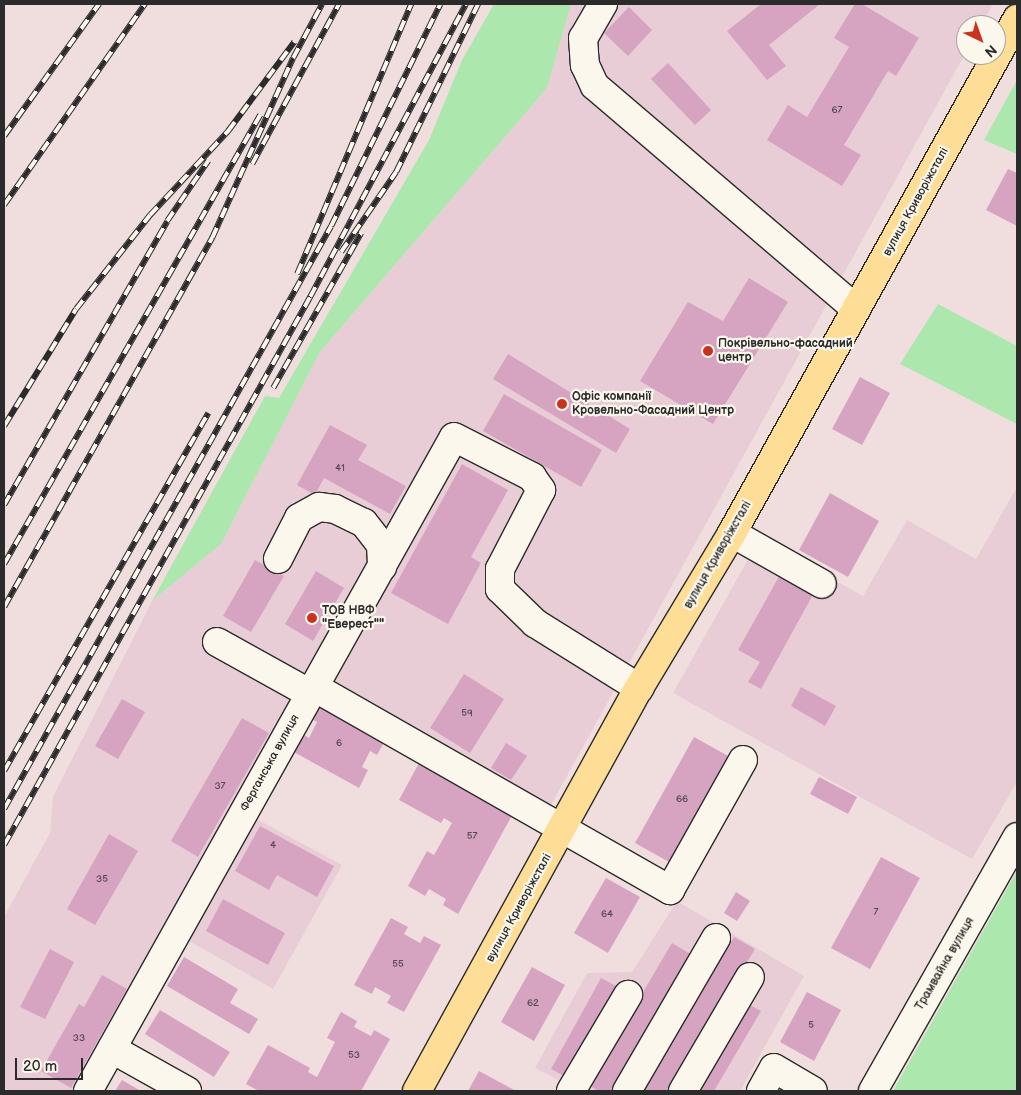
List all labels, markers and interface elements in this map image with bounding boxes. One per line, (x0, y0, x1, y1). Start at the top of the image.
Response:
north arrow (956, 15, 1006, 65)
text: N (981, 41, 1000, 61)
house number: 67 (831, 105, 843, 117)
street label: вулиця Криворіжсталі (880, 145, 952, 259)
place label: Покрівельно-фасадний центр (718, 337, 853, 365)
marker: Покрівельно-фасадний центр (702, 345, 714, 357)
place label: Офіс компанії Кровельно-Фасадний Центр (572, 390, 734, 418)
marker: Офіс компанії Кровельно-Фасадний Центр (556, 398, 568, 410)
house number: 41 (335, 463, 345, 475)
street label: вулиця Криворіжсталі (681, 499, 755, 611)
place label: ТОВ НВФ "Еверест"" (322, 604, 384, 632)
marker: ТОВ НВФ "Еверест"" (306, 612, 318, 624)
house number: 59 (461, 708, 473, 720)
street label: Ферганська вулиця (237, 712, 303, 814)
house number: 6 (336, 738, 342, 750)
house number: 37 (214, 781, 226, 793)
house number: 66 (676, 794, 688, 806)
house number: 57 (467, 831, 477, 843)
house number: 4 (270, 840, 276, 852)
street label: вулиця Криворіжсталі (483, 851, 555, 965)
house number: 35 (96, 874, 108, 886)
house number: 7 (874, 907, 878, 919)
house number: 64 (601, 909, 613, 921)
street label: Трамвайна вулиця (912, 915, 978, 1013)
house number: 55 (392, 959, 404, 971)
house number: 62 (527, 998, 539, 1010)
house number: 5 (808, 1020, 814, 1032)
house number: 33 (73, 1033, 85, 1045)
scale bar (18, 1048, 85, 1080)
house number: 53 (348, 1050, 360, 1062)
text: 20 m (23, 1057, 57, 1076)

